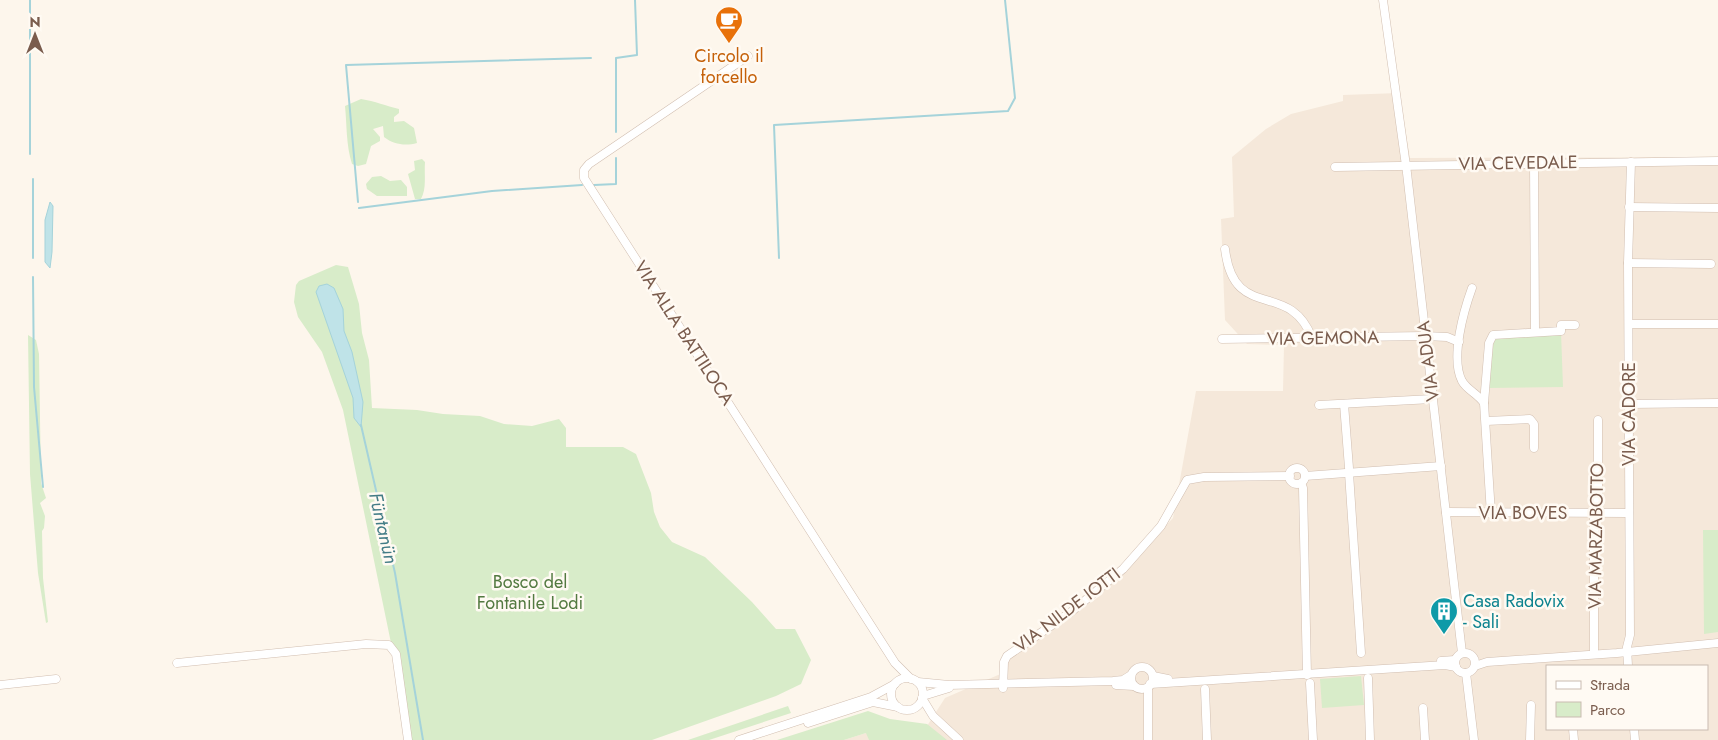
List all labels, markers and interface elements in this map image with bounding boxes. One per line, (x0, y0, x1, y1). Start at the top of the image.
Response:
cafe icon: Circolo il forcello (714, 5, 744, 44)
north arrow (10, 10, 60, 60)
text: N (29, 12, 41, 32)
place label: Circolo il forcello (694, 43, 764, 90)
street label: VIA CEVEDALE (1458, 149, 1578, 177)
street label: VIA ALLA BATTILOCA (628, 256, 741, 410)
street label: VIA ADUA (1410, 319, 1446, 403)
street label: VIA GEMONA (1267, 324, 1379, 352)
street label: VIA CADORE (1616, 362, 1642, 466)
street label: VIA MARZABOTTO (1582, 463, 1610, 609)
water label: Füntanün (362, 490, 405, 566)
street label: VIA BOVES (1479, 500, 1568, 526)
street label: VIA NILDE IOTTI (1008, 561, 1126, 659)
park label: Bosco del Fontanile Lodi (477, 569, 583, 616)
place label: Casa Radovix - Sali (1463, 588, 1564, 635)
building icon: Casa Radovix - Sali (1429, 596, 1459, 635)
legend (1546, 665, 1708, 730)
text: Strada (1590, 674, 1630, 696)
text: Parco (1590, 699, 1625, 721)

